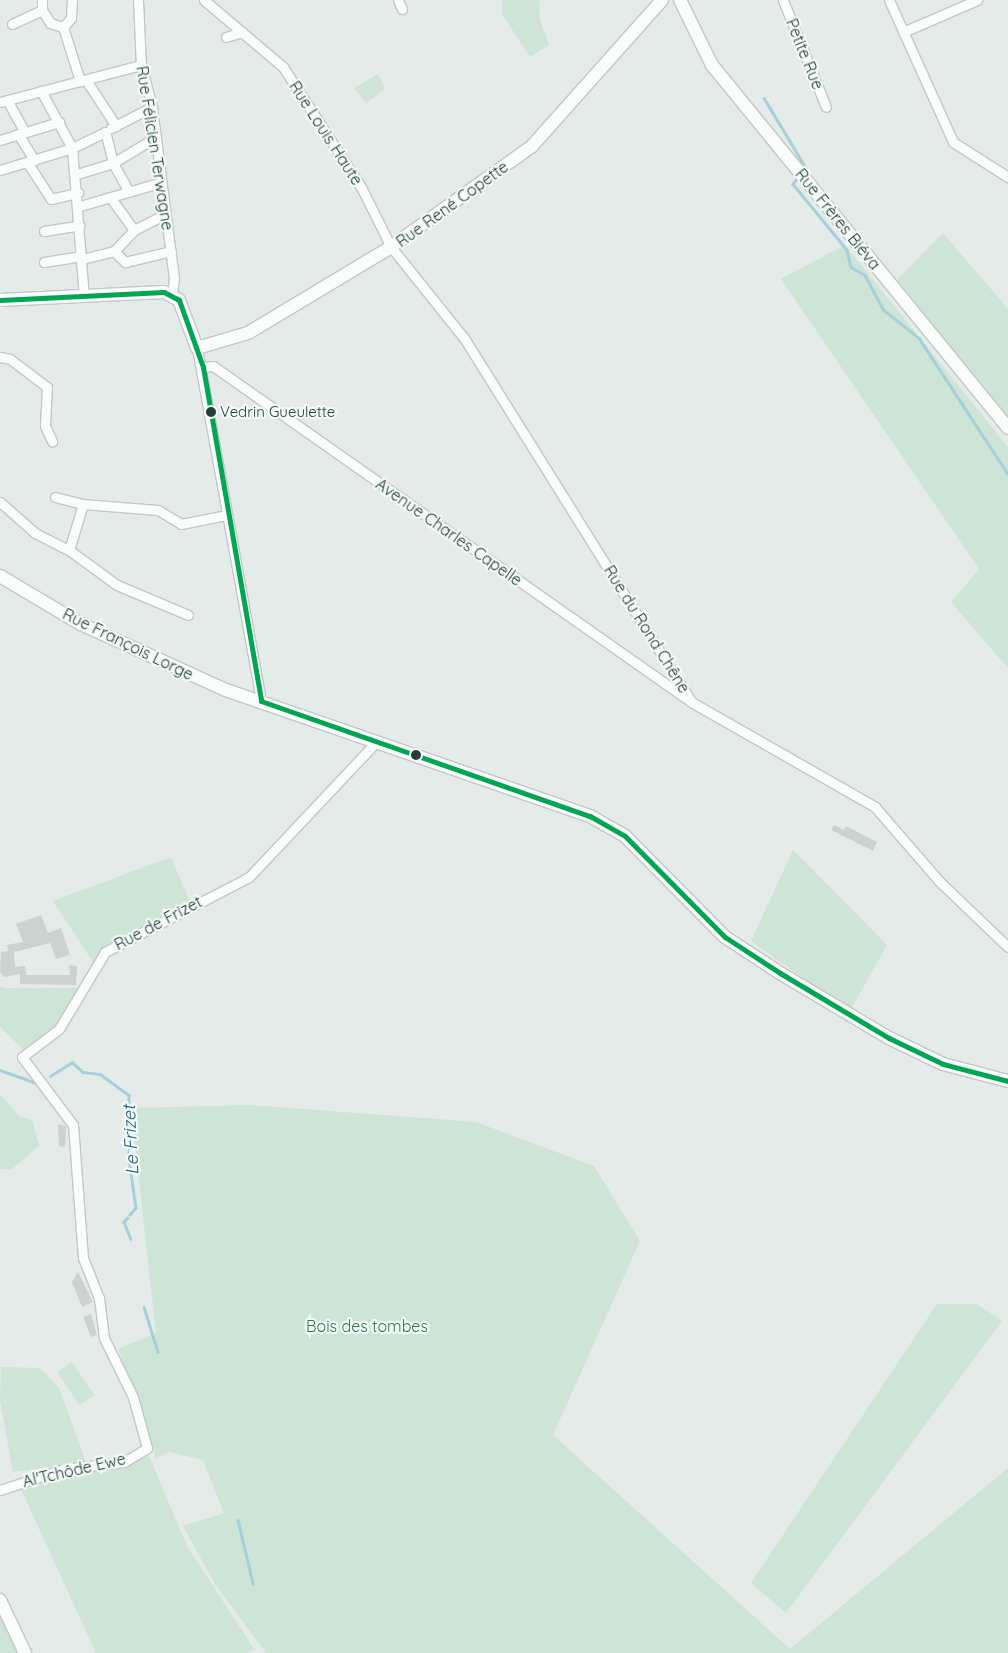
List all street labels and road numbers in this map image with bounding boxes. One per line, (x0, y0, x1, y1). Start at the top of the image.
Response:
street label: Petite Rue (782, 16, 828, 92)
street label: Rue Félicien Terwagne (133, 64, 177, 232)
street label: Rue Louis Haute (285, 77, 367, 189)
street label: Rue René Copette (392, 157, 512, 251)
street label: Rue Frères Biéva (791, 165, 885, 273)
street label: Avenue Charles Capelle (372, 474, 526, 590)
street label: Rue du Rond Chêne (600, 562, 694, 696)
street label: Rue François Lorge (60, 604, 196, 684)
street label: Rue de Frizet (111, 892, 205, 954)
street label: Al'Tchôde Ewe (21, 1449, 127, 1491)

